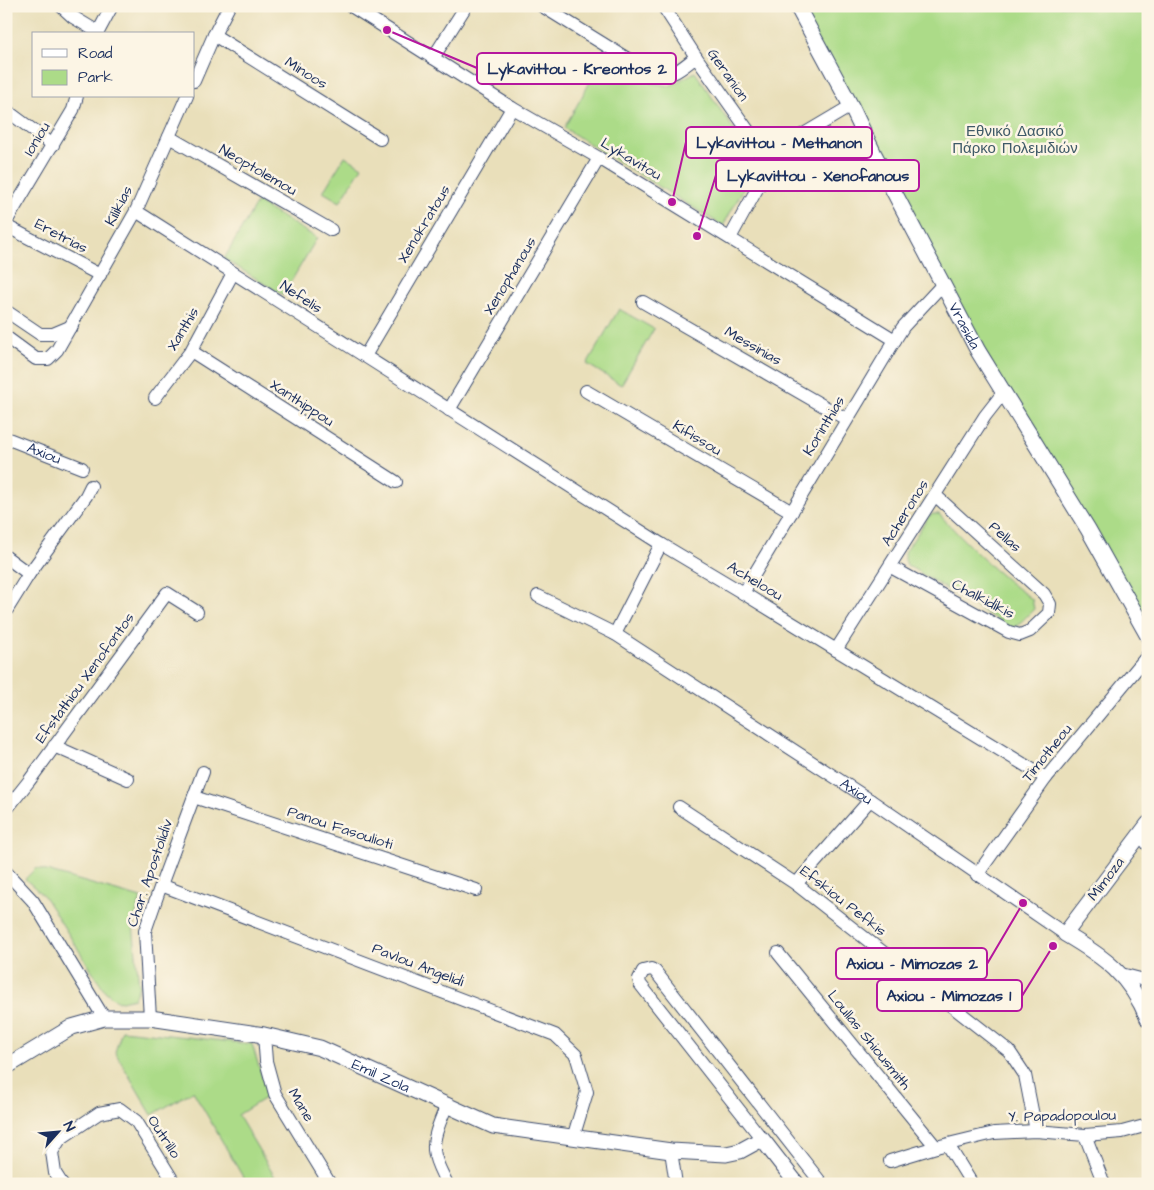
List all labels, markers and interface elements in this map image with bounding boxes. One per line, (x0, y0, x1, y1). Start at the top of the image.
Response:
legend (32, 32, 195, 98)
text: Road (78, 43, 113, 64)
street label: Geranion (702, 44, 754, 106)
street label: Minoos (281, 52, 332, 94)
callout: Lykavittou - Kreontos 2 (477, 53, 676, 84)
text: Lykavittou - Kreontos 2 (487, 58, 668, 81)
text: Park (78, 67, 113, 88)
street label: Ioniou (19, 118, 56, 160)
park label: Εθνικό Δασικό Πάρκο Πολεμιδιών (952, 121, 1078, 159)
callout: Lykavittou - Methanon (686, 127, 872, 158)
text: Lykavittou - Methanon (696, 132, 862, 155)
street label: Lykavitou (596, 133, 666, 186)
street label: Neoptolemou (215, 139, 301, 201)
callout: Lykavittou - Xenofanous (716, 160, 919, 191)
text: Lykavittou - Xenofanous (727, 165, 909, 188)
street label: Xenokratous (392, 181, 456, 267)
street label: Kilikias (100, 182, 138, 230)
street label: Eretrias (31, 213, 92, 259)
street label: Xenophanous (478, 233, 542, 319)
street label: Nefelis (276, 275, 327, 319)
street label: Vrasida (944, 298, 986, 353)
street label: Xanthis (162, 303, 204, 355)
street label: Messinias (721, 321, 786, 371)
street label: Xanthippou (266, 374, 338, 432)
street label: Korinthias (798, 392, 850, 460)
street label: Kifissou (669, 415, 726, 461)
street label: Axiou (24, 437, 65, 469)
street label: Acheronos (876, 475, 934, 550)
street label: Pellas (984, 517, 1026, 558)
street label: Acheloou (723, 556, 787, 606)
street label: Chalkidikis (948, 574, 1019, 625)
street label: Efstathiou Xenofontos (30, 608, 140, 748)
street label: Timotheou (1017, 719, 1077, 787)
street label: Axiou (836, 773, 877, 810)
street label: Panou Fasoulioti (285, 801, 396, 855)
street label: Char. Apostolidiv (122, 816, 178, 930)
street label: Mimoza (1083, 852, 1130, 905)
street label: Efskiou Pefkis (795, 861, 891, 942)
street label: Pavlou Angelidi (369, 938, 468, 993)
callout: Axiou - Mimozas 2 (836, 948, 987, 979)
text: Axiou - Mimozas 2 (846, 953, 979, 975)
callout: Axiou - Mimozas 1 (877, 980, 1022, 1011)
text: Axiou - Mimozas 1 (887, 985, 1012, 1007)
street label: Loullas Shiousmith (822, 986, 916, 1095)
street label: Emil Zola (349, 1053, 414, 1098)
street label: Mane (283, 1084, 319, 1126)
street label: Y. Papadopoulou (1008, 1105, 1117, 1127)
north arrow (32, 1108, 82, 1158)
street label: Outrillo (142, 1111, 186, 1163)
text: N (58, 1118, 80, 1135)

